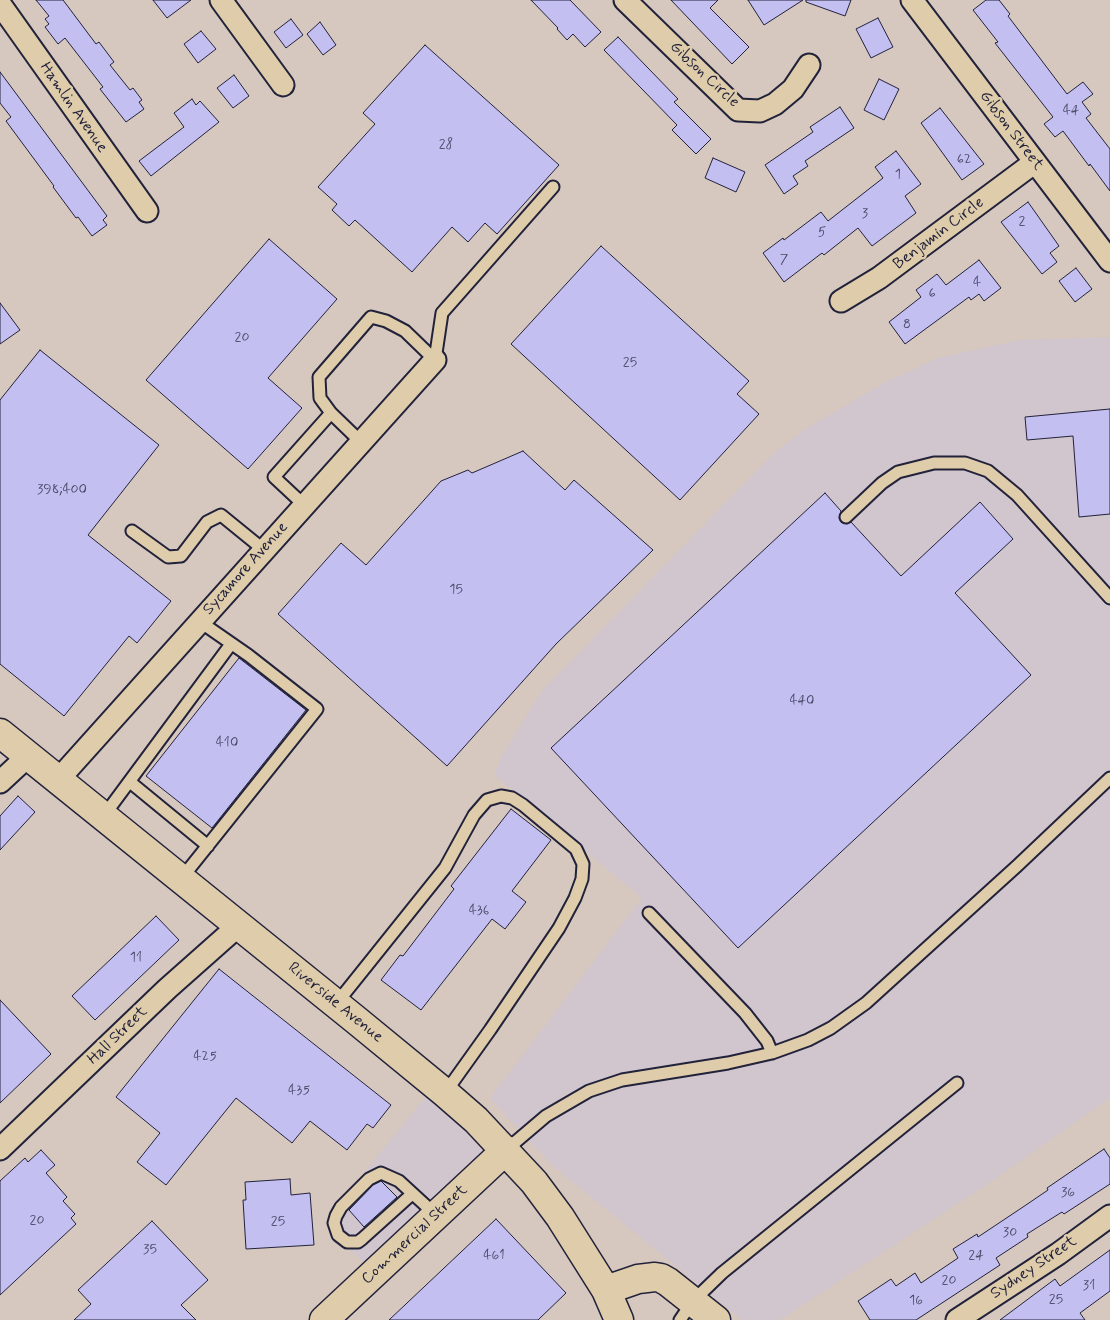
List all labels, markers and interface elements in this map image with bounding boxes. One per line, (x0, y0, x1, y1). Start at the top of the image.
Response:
street label: Gibson Circle (665, 38, 743, 112)
street label: Hamlin Avenue (35, 59, 111, 157)
street label: Gibson Street (975, 87, 1047, 175)
house number: 44 (1063, 103, 1079, 119)
house number: 28 (439, 137, 453, 153)
house number: 62 (957, 152, 971, 168)
house number: 1 (895, 167, 901, 183)
street label: Benjamin Circle (890, 194, 988, 274)
house number: 3 (862, 206, 868, 222)
house number: 2 (1019, 214, 1025, 230)
house number: 5 (818, 225, 826, 241)
house number: 7 (780, 252, 788, 268)
house number: 4 (973, 275, 981, 291)
house number: 6 (928, 286, 936, 302)
house number: 8 (903, 317, 911, 333)
house number: 20 (235, 330, 249, 346)
house number: 25 (623, 355, 637, 371)
house number: 398;400 (37, 482, 87, 498)
street label: Sycamore Avenue (199, 519, 293, 619)
house number: 15 (449, 582, 463, 598)
house number: 440 (789, 693, 815, 709)
house number: 410 (216, 735, 238, 751)
house number: 436 (469, 903, 489, 919)
house number: 11 (130, 950, 142, 966)
street label: Riverside Avenue (283, 959, 387, 1047)
street label: Hall Street (84, 1003, 152, 1069)
house number: 425 (193, 1049, 217, 1065)
house number: 435 (288, 1083, 310, 1099)
street label: Commercial Street (358, 1181, 472, 1289)
house number: 36 (1061, 1185, 1075, 1201)
house number: 20 (30, 1213, 44, 1229)
house number: 25 (271, 1214, 285, 1230)
house number: 30 (1003, 1225, 1017, 1241)
street label: Sydney Street (987, 1232, 1081, 1304)
house number: 35 (143, 1242, 157, 1258)
house number: 461 (483, 1248, 505, 1264)
house number: 24 (968, 1248, 984, 1264)
house number: 20 (942, 1273, 956, 1289)
house number: 31 (1083, 1278, 1095, 1294)
house number: 25 (1049, 1292, 1063, 1308)
house number: 16 (909, 1293, 923, 1309)

